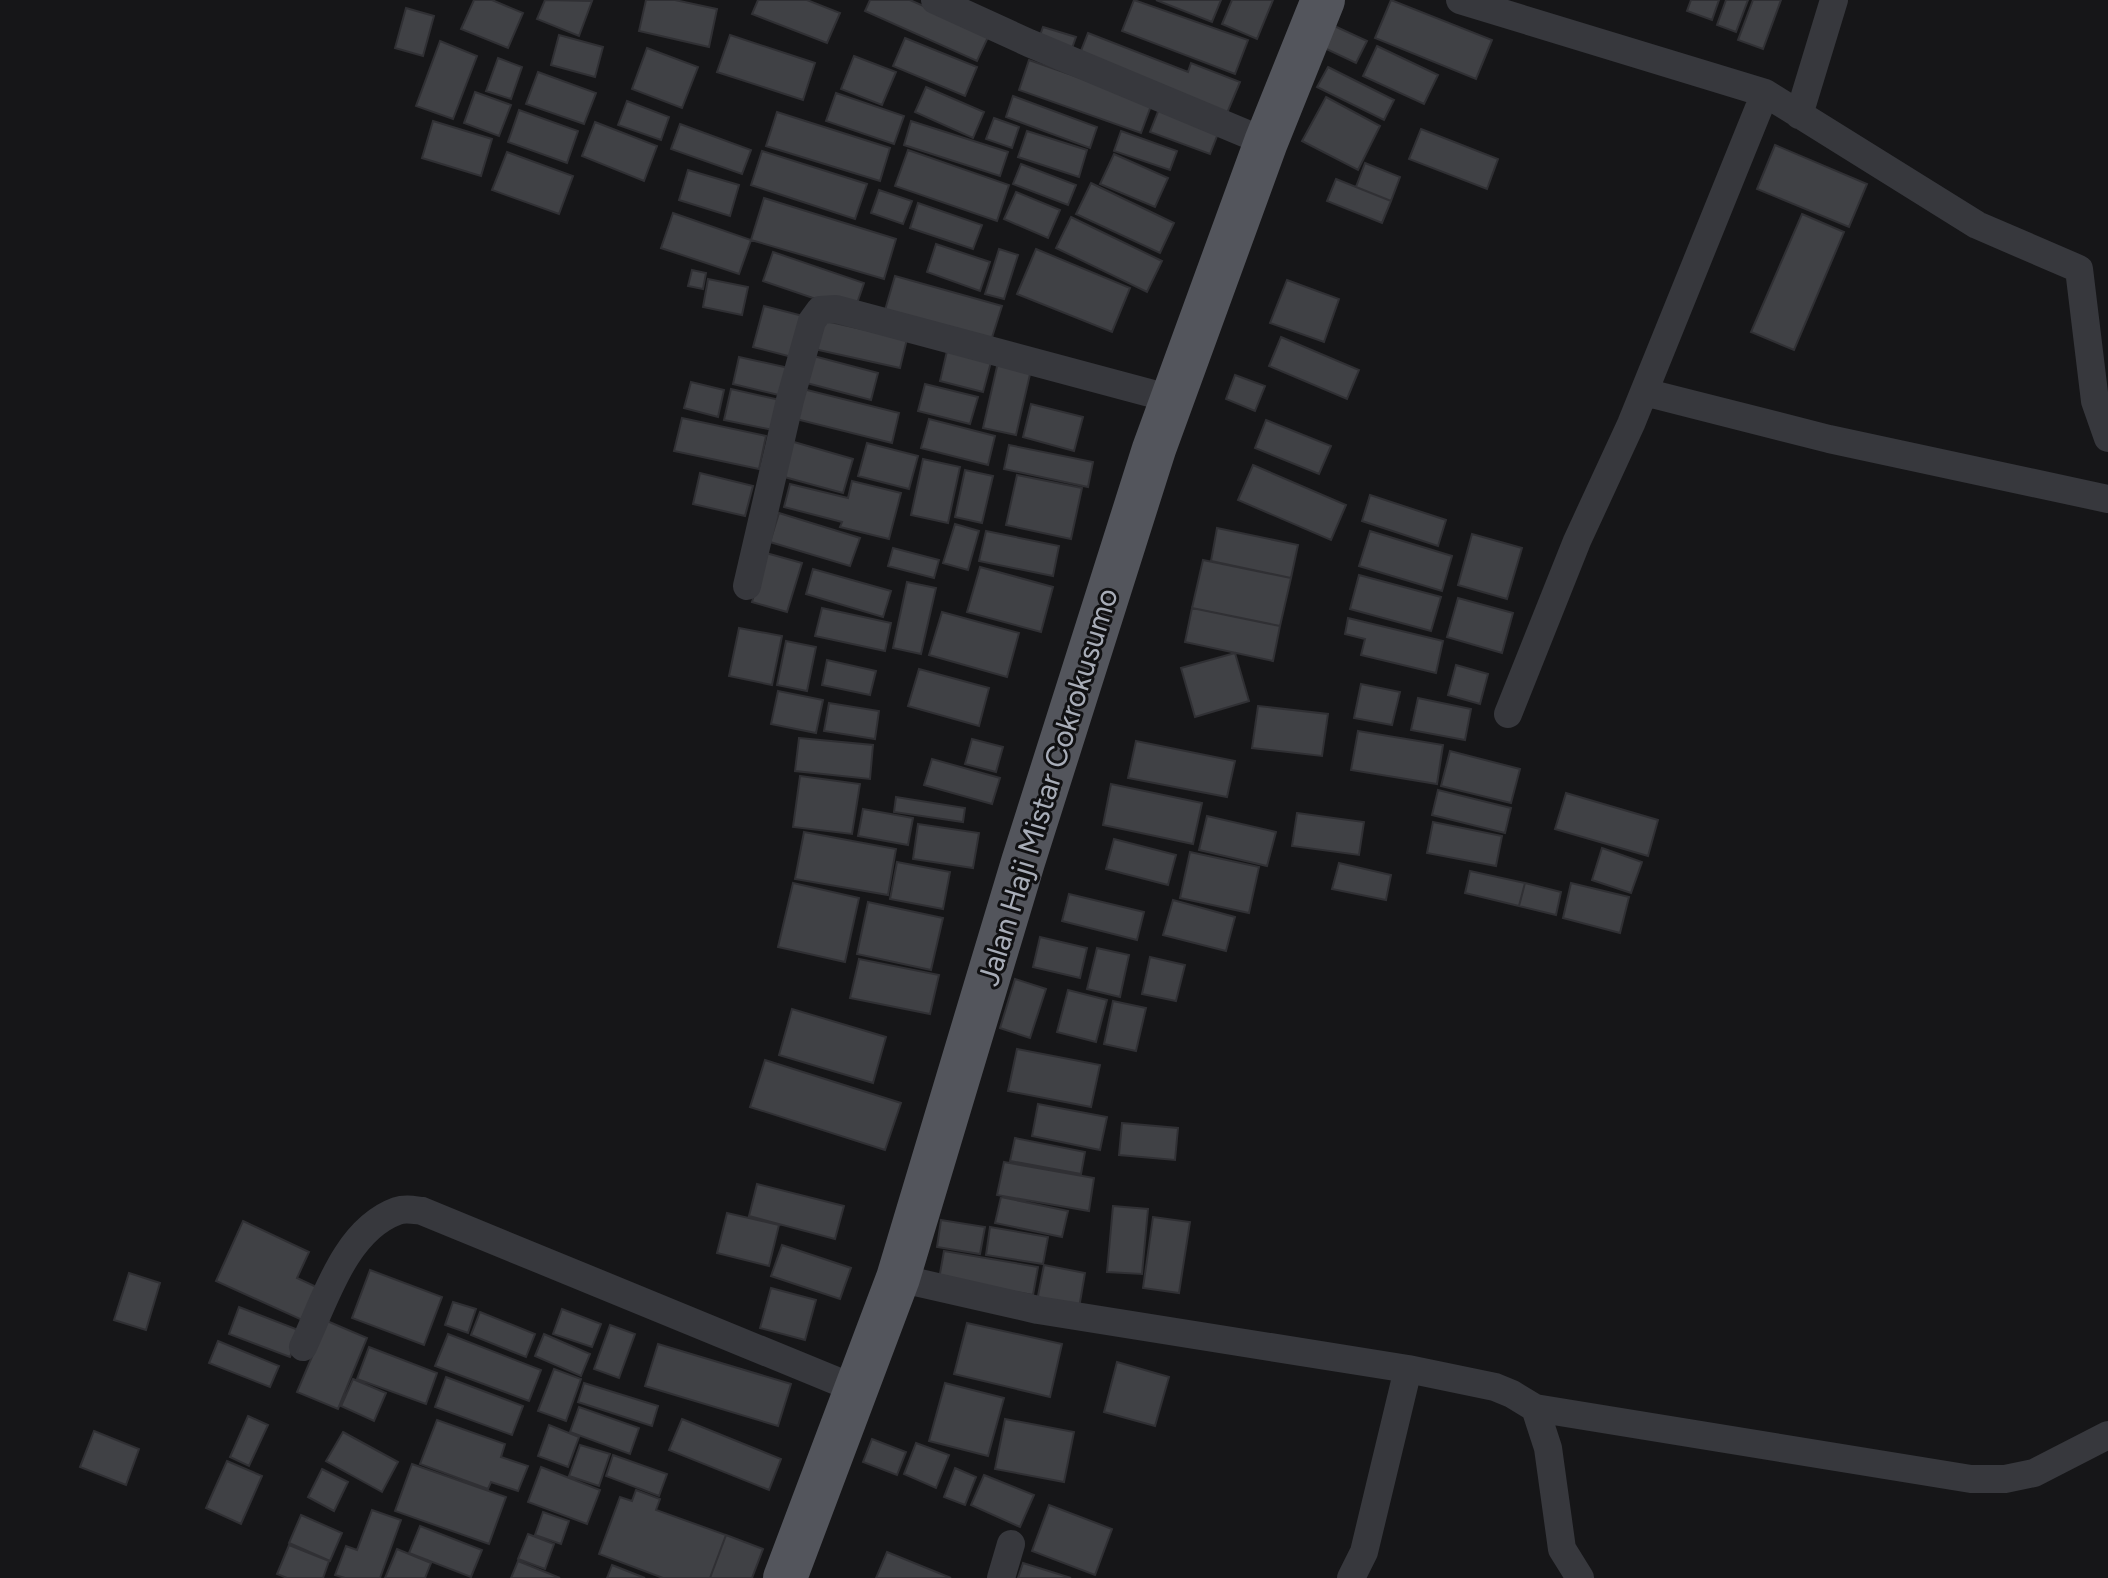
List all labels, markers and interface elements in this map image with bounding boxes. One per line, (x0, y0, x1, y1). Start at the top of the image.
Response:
street label: Jalan Haji Mistar Cokrokusumo (969, 584, 1126, 990)

